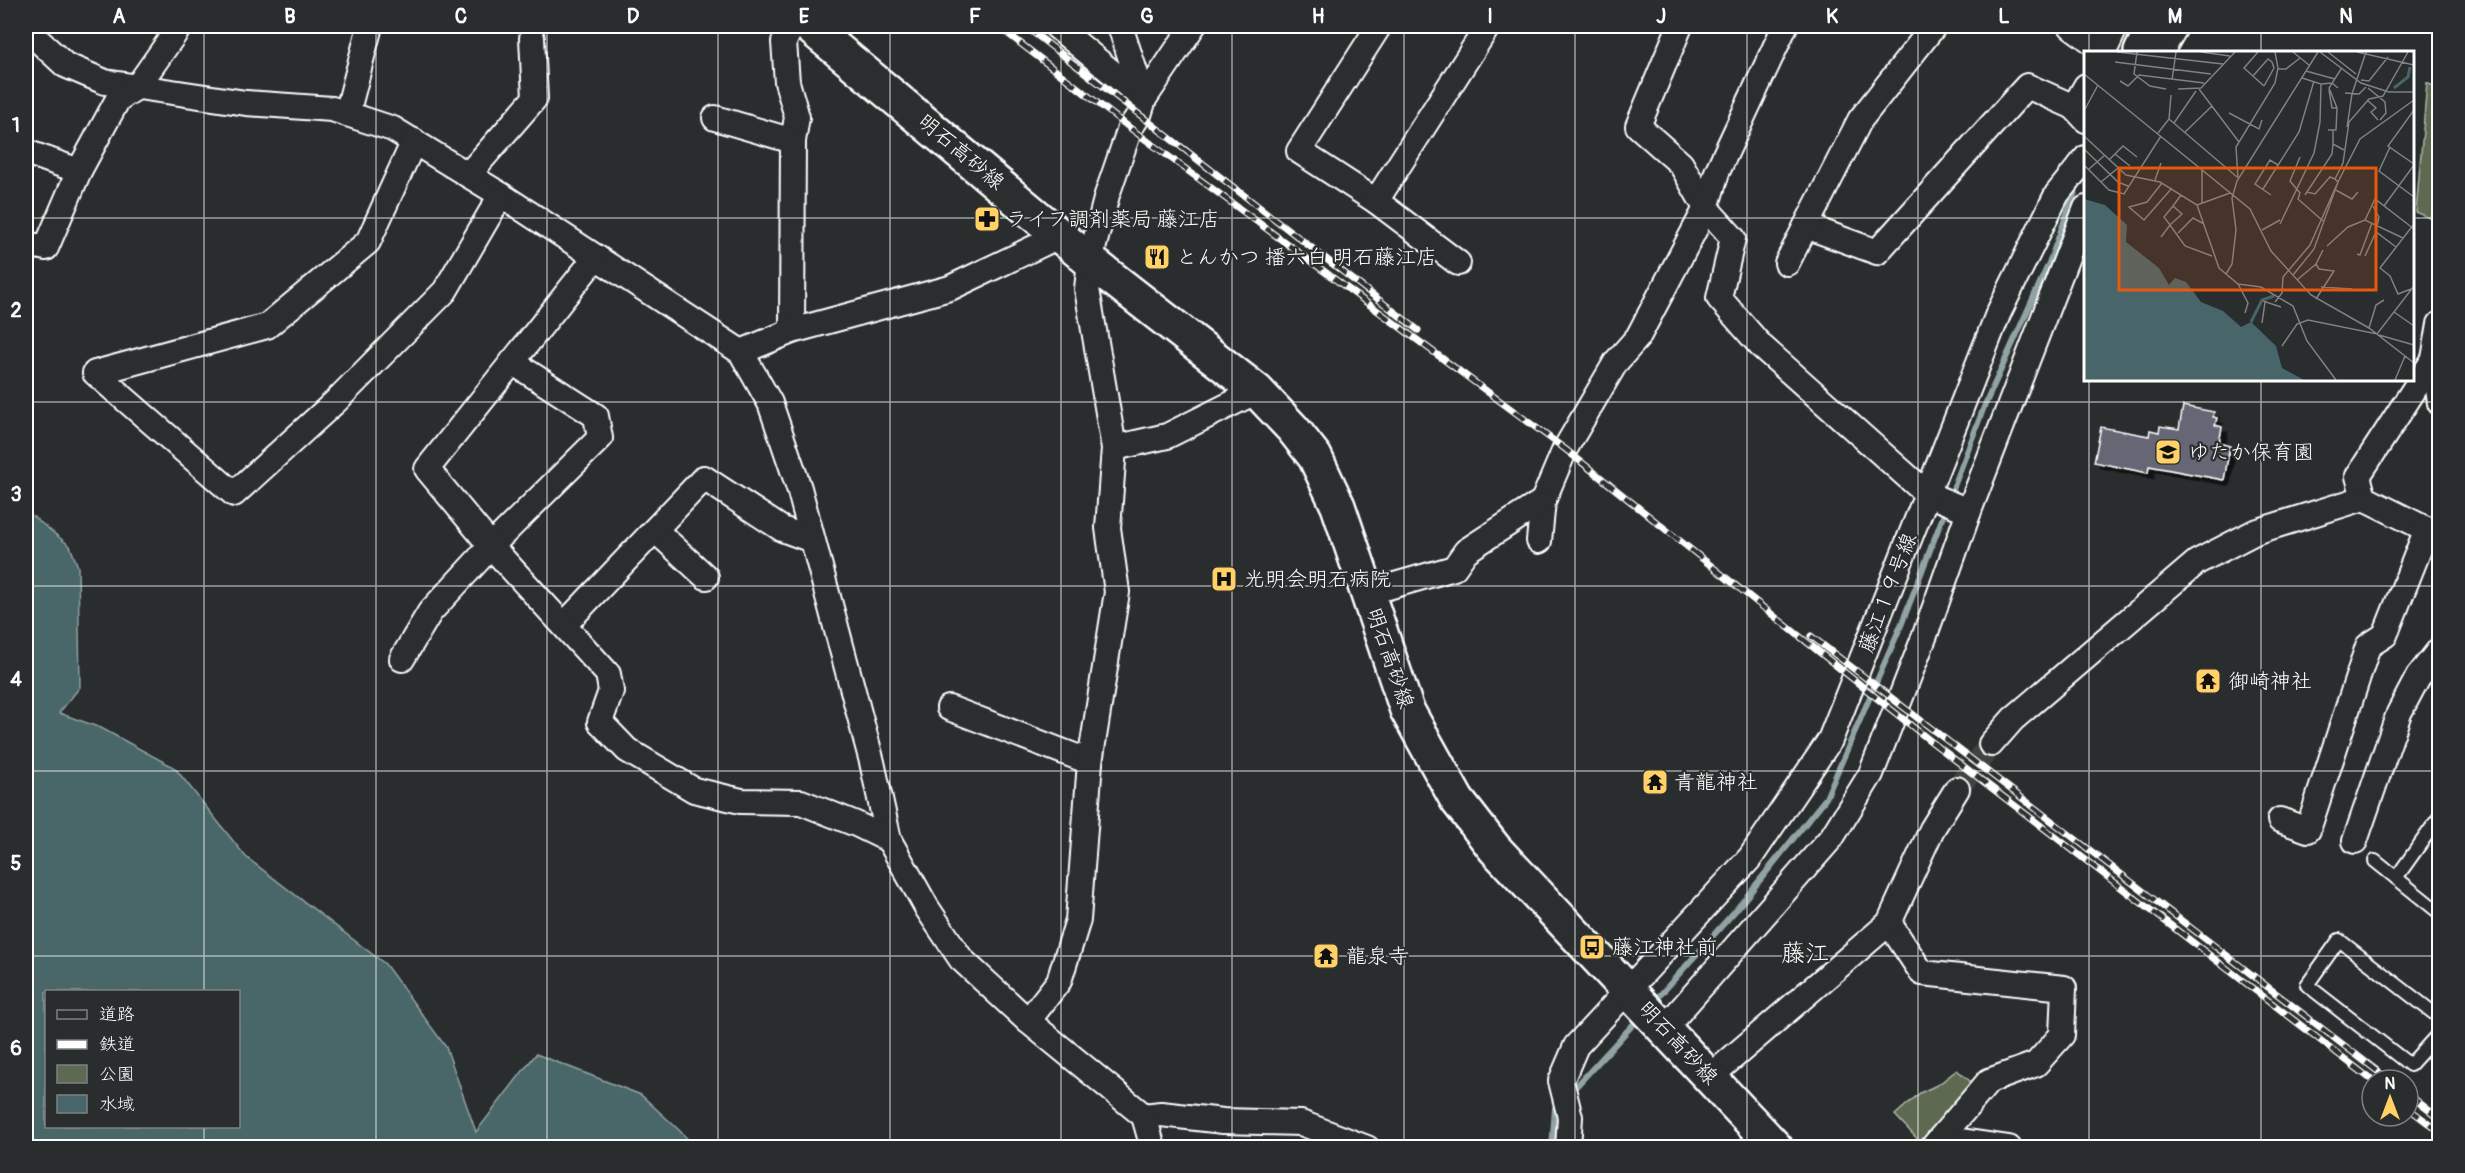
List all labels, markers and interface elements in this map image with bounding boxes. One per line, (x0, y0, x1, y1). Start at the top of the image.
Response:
text: A (113, 4, 126, 29)
text: B (284, 4, 296, 29)
text: C (455, 4, 467, 29)
text: D (627, 4, 640, 29)
text: E (799, 4, 810, 29)
text: F (969, 4, 981, 29)
text: G (1140, 4, 1154, 29)
text: H (1312, 4, 1325, 29)
text: I (1487, 4, 1493, 29)
text: J (1656, 4, 1666, 29)
text: K (1826, 4, 1838, 29)
text: L (1998, 4, 2010, 29)
text: M (2168, 4, 2182, 29)
text: N (2339, 4, 2353, 29)
inset map (2084, 51, 2414, 381)
street label: 明石高砂線 (912, 108, 1010, 196)
text: 1 (12, 113, 20, 138)
pharmacy icon: ライフ調剤薬局 藤江店 (972, 204, 1002, 234)
place label: ライフ調剤薬局 藤江店 (1006, 206, 1220, 233)
restaurant icon: とんかつ 播六白 明石藤江店 (1142, 242, 1172, 272)
place label: とんかつ 播六白 明石藤江店 (1176, 244, 1437, 271)
text: 2 (10, 298, 22, 323)
school or university icon: ゆたか保育園 (2153, 437, 2183, 467)
place label: ゆたか保育園 (2188, 439, 2314, 466)
text: 3 (10, 482, 22, 507)
street label: 藤江１９号線 (1853, 529, 1923, 657)
hospital icon: 光明会明石病院 (1209, 564, 1239, 594)
place label: 光明会明石病院 (1244, 566, 1391, 593)
street label: 明石高砂線 (1360, 604, 1420, 712)
temple icon: 御崎神社 (2193, 666, 2223, 696)
text: 4 (10, 667, 22, 692)
place label: 御崎神社 (2228, 668, 2312, 695)
temple icon: 青龍神社 (1640, 767, 1670, 797)
place label: 青龍神社 (1674, 769, 1758, 796)
text: 5 (11, 851, 22, 876)
bus stop icon: 藤江神社前 (1577, 932, 1607, 962)
place label: 藤江神社前 (1612, 934, 1717, 961)
district label: 藤江 (1781, 939, 1829, 968)
temple icon: 龍泉寺 (1311, 941, 1341, 971)
place label: 龍泉寺 (1346, 943, 1409, 970)
legend (45, 990, 240, 1128)
street label: 明石高砂線 (1632, 995, 1724, 1091)
text: 道路 (99, 1003, 135, 1026)
text: 鉄道 (99, 1033, 135, 1056)
text: 6 (10, 1036, 22, 1061)
text: 公園 (99, 1063, 135, 1086)
north arrow (2360, 1068, 2420, 1128)
text: N (2385, 1074, 2396, 1094)
text: 水域 (99, 1093, 135, 1116)

